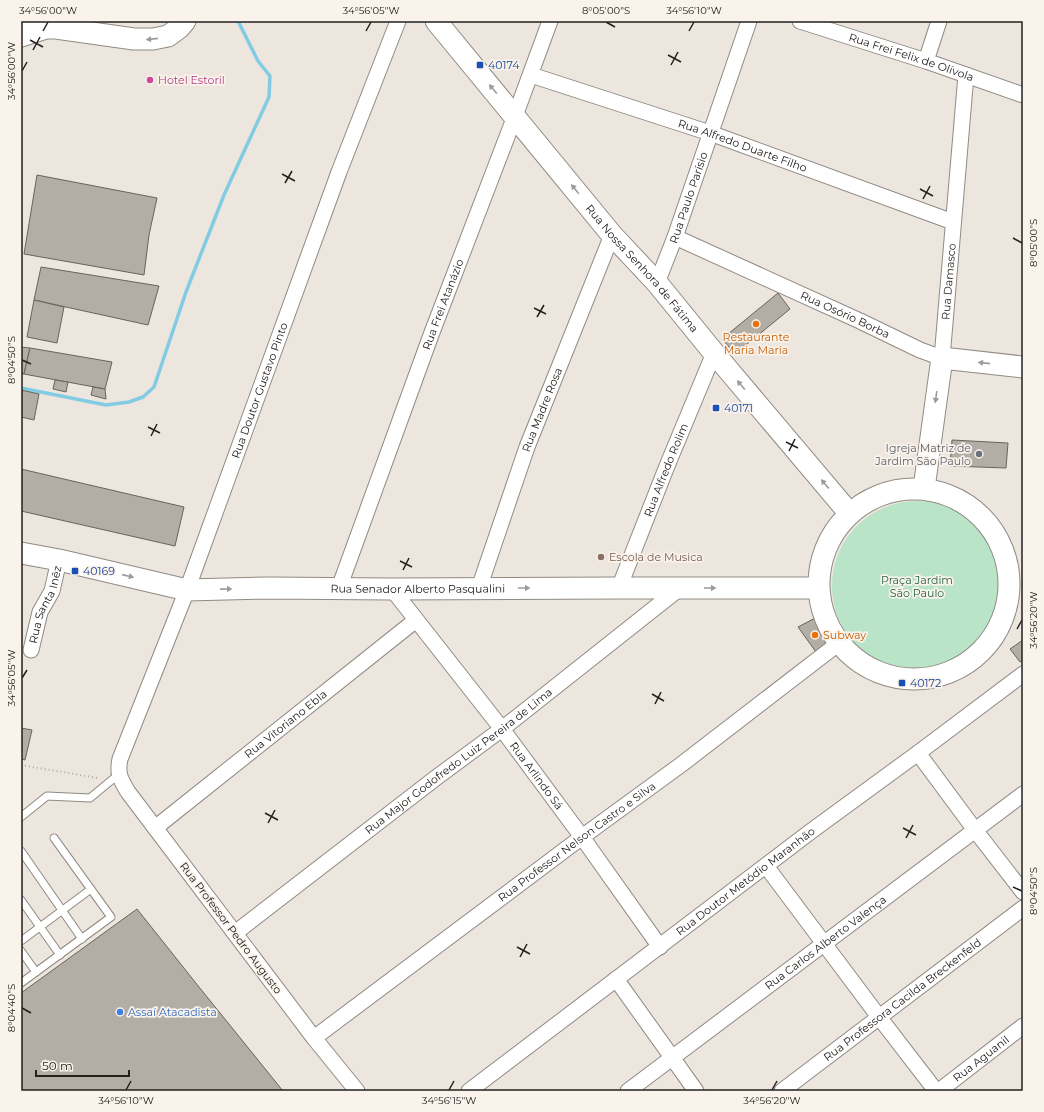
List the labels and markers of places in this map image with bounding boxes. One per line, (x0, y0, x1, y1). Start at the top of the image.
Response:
place label: 40174 (488, 58, 520, 72)
marker: 40174 (475, 60, 485, 70)
place label: Hotel Estoril (158, 73, 225, 87)
marker: Hotel Estoril (145, 75, 155, 85)
marker: Restaurante Maria Maria (751, 319, 761, 329)
place label: Restaurante Maria Maria (723, 330, 790, 357)
place label: 40171 (724, 401, 753, 415)
marker: 40171 (711, 403, 721, 413)
place label: Igreja Matriz de Jardim São Paulo (874, 441, 971, 468)
marker: Igreja Matriz de Jardim São Paulo (974, 449, 984, 459)
place label: Escola de Musica (609, 550, 703, 564)
marker: Escola de Musica (596, 552, 606, 562)
place label: 40169 (83, 564, 115, 578)
marker: 40169 (70, 566, 80, 576)
place label: Subway (823, 628, 866, 642)
marker: Subway (810, 630, 820, 640)
place label: 40172 (910, 676, 941, 690)
marker: 40172 (897, 678, 907, 688)
place label: Assaí Atacadista (128, 1005, 217, 1019)
marker: Assaí Atacadista (115, 1007, 125, 1017)

